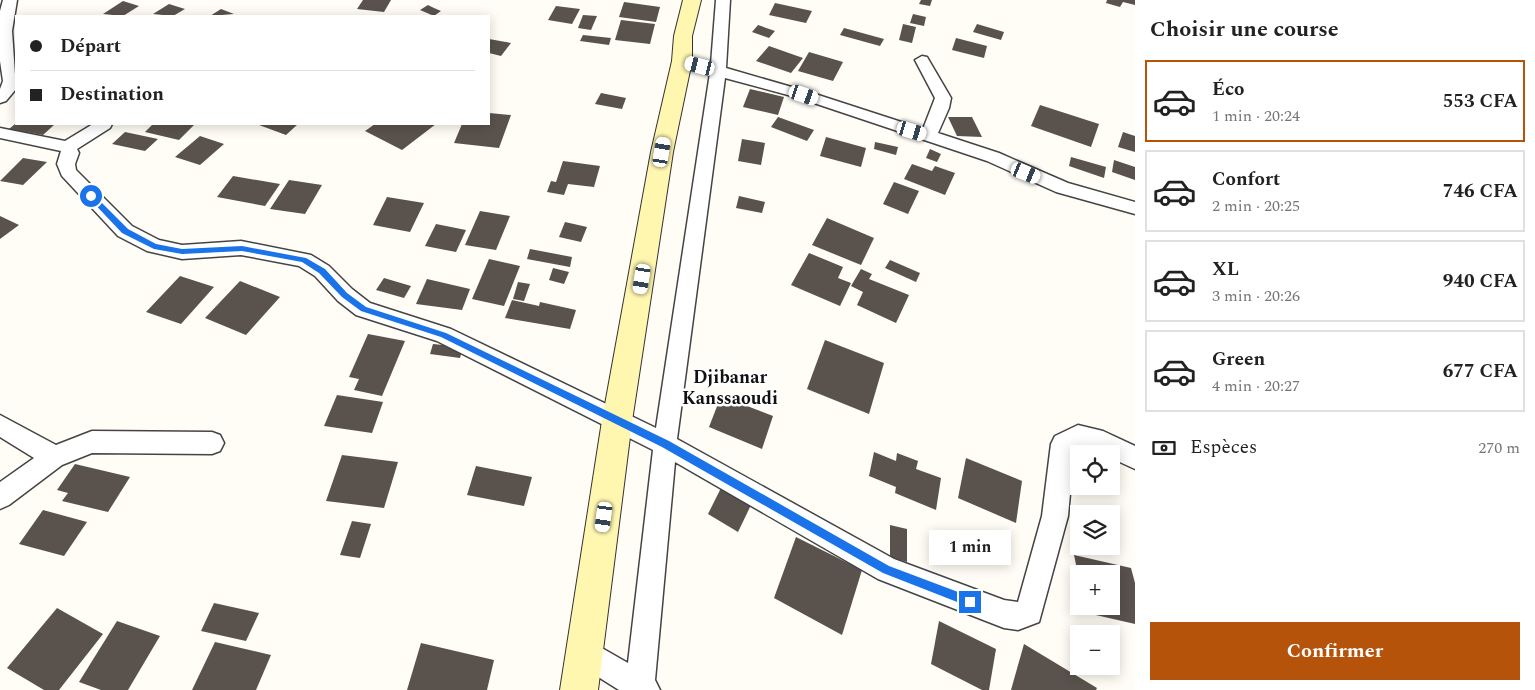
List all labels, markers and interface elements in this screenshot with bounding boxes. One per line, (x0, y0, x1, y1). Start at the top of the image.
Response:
text: Choisir une course (1150, 13, 1339, 46)
text: Départ (60, 32, 121, 61)
car (683, 55, 716, 77)
text: Éco (1212, 75, 1244, 104)
icon: car (1152, 79, 1197, 124)
text: Destination (60, 80, 164, 109)
car (787, 83, 820, 107)
text: 553 CFA (1443, 87, 1518, 116)
text: 1 min · 20:24 (1212, 104, 1300, 128)
car (895, 119, 928, 143)
car (652, 136, 671, 168)
car (1009, 160, 1042, 186)
text: Confort (1212, 165, 1280, 194)
icon: car (1152, 169, 1197, 214)
text: 746 CFA (1443, 177, 1518, 206)
route start (80, 185, 102, 207)
text: 2 min · 20:25 (1212, 194, 1300, 218)
text: XL (1212, 255, 1239, 284)
icon: car (1152, 259, 1197, 304)
car (632, 263, 651, 295)
text: 940 CFA (1443, 267, 1518, 296)
text: 3 min · 20:26 (1212, 284, 1300, 308)
text: Green (1212, 345, 1265, 374)
icon: car (1152, 349, 1197, 394)
text: 677 CFA (1443, 357, 1518, 386)
district label: Djibanar Kanssaoudi (682, 364, 778, 412)
text: 4 min · 20:27 (1212, 374, 1300, 398)
text: Espèces (1190, 433, 1257, 462)
icon: cash (1150, 434, 1178, 462)
text: 270 m (1478, 436, 1520, 460)
map controls (1070, 445, 1120, 675)
button: locate (1070, 445, 1120, 495)
car (594, 501, 613, 533)
button: layers (1070, 505, 1120, 555)
callout: 1 min (929, 530, 1011, 564)
text: 1 min (949, 535, 991, 559)
button: + (1070, 565, 1120, 615)
route end (959, 591, 981, 613)
button: Confirmer (1150, 622, 1520, 680)
button: − (1070, 625, 1120, 675)

